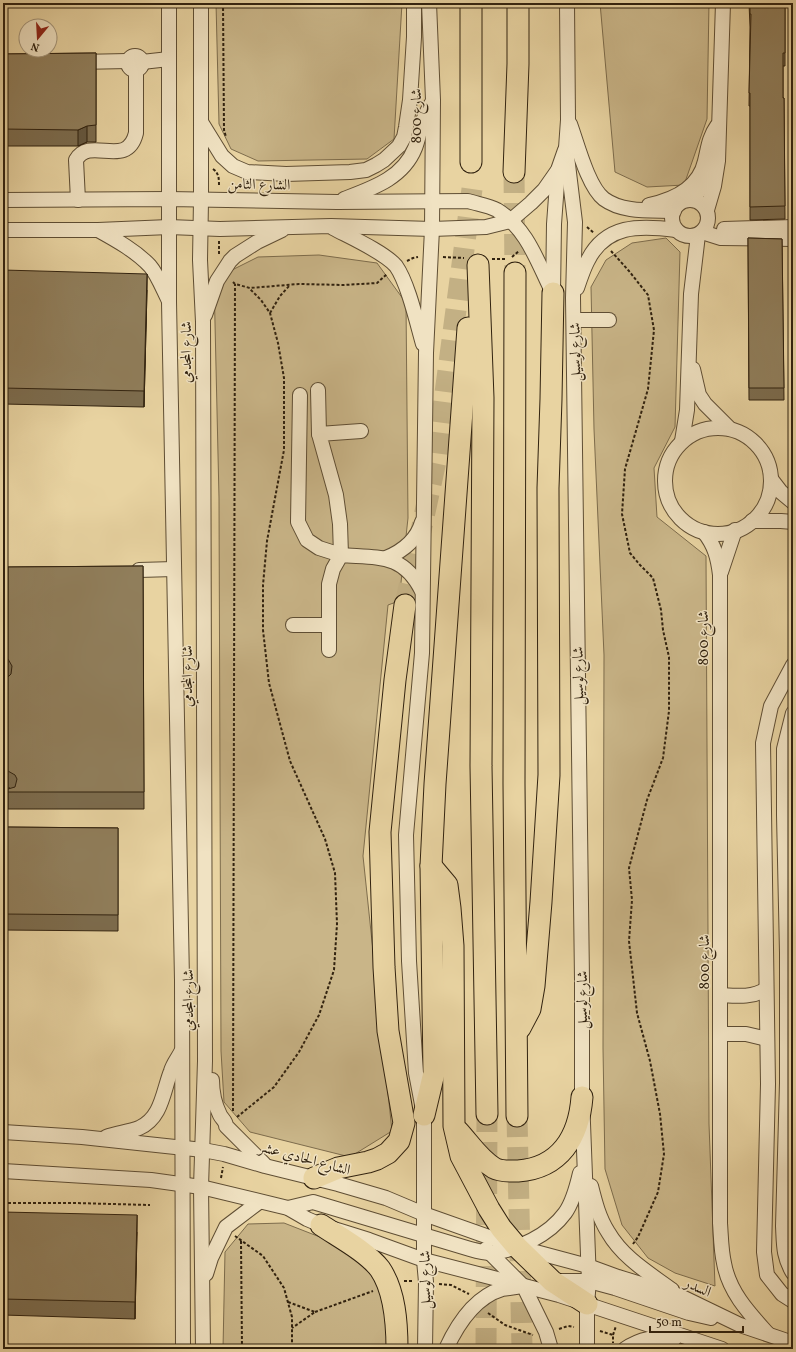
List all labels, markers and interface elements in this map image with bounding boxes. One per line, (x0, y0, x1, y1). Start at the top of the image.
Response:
north arrow (18, 18, 58, 58)
text: N (29, 38, 41, 54)
street label: شارع 800 (407, 89, 429, 144)
street label: الشارع الثامن (227, 174, 291, 198)
street label: شارع المجدمي (177, 321, 199, 383)
street label: شارع لوسيل (565, 322, 589, 381)
street label: شارع 800 (694, 611, 716, 666)
street label: شارع المجدمي (178, 645, 200, 707)
street label: شارع لوسيل (568, 646, 592, 705)
street label: شارع 800 (695, 935, 717, 990)
street label: شارع المجدمي (179, 969, 201, 1031)
street label: شارع لوسيل (573, 971, 595, 1029)
street label: الشارع الحادي عشر (255, 1137, 352, 1183)
street label: شارع لوسيل (415, 1250, 439, 1309)
street label: السدر (679, 1272, 714, 1304)
scale bar (650, 1308, 743, 1334)
text: 50 m (656, 1315, 682, 1331)

